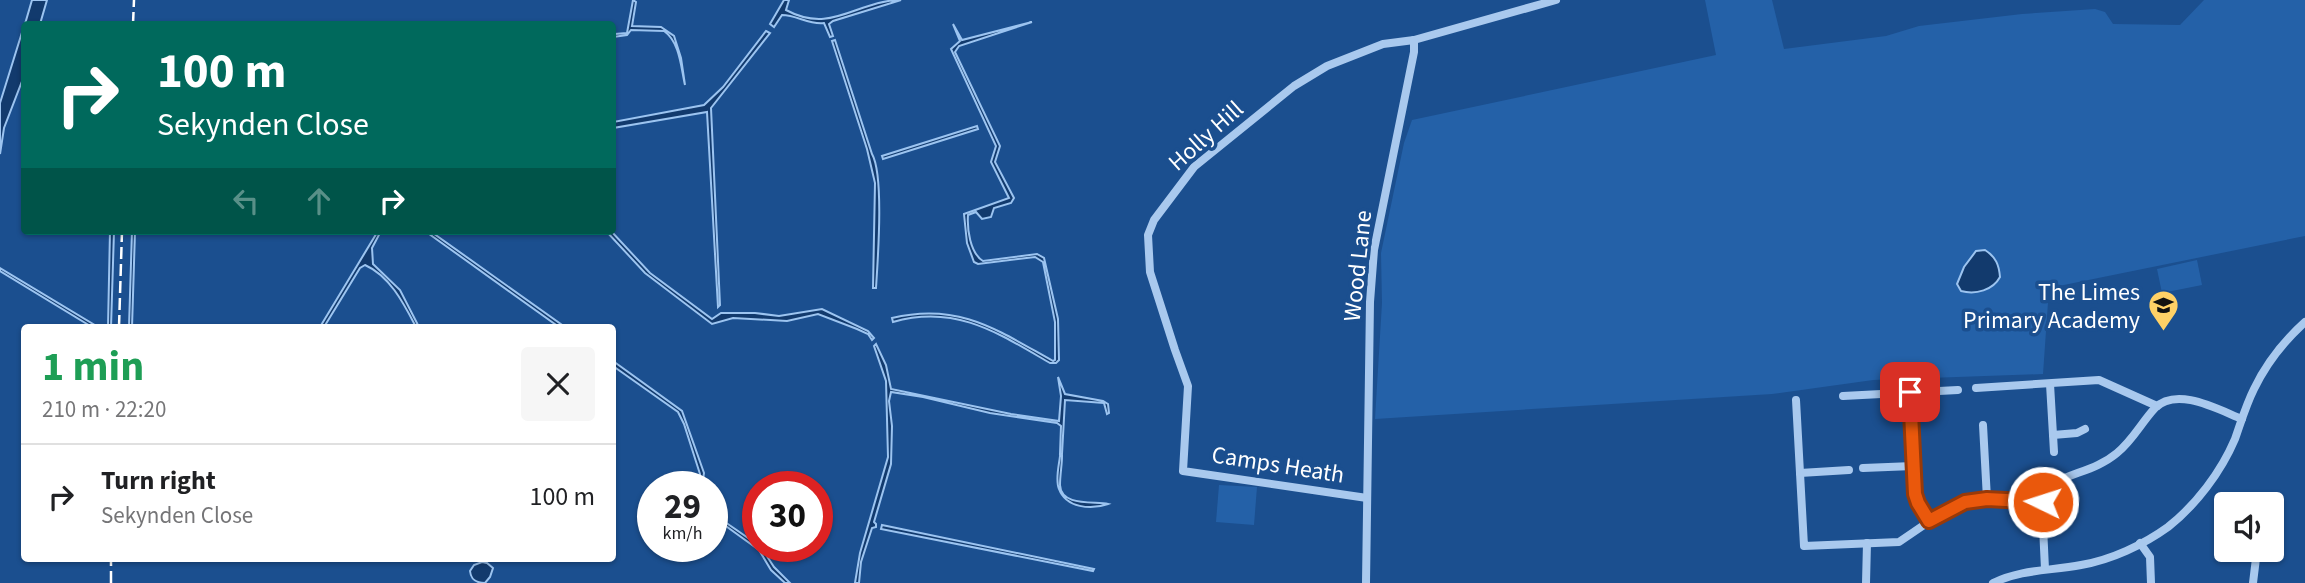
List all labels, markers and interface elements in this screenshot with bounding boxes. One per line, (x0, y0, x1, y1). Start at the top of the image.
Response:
text: 100 m (157, 37, 286, 107)
icon: right (42, 49, 133, 140)
street label: Holly Hill (1161, 93, 1251, 179)
text: Sekynden Close (157, 102, 369, 148)
icon: left (227, 182, 265, 220)
icon: ahead (300, 182, 338, 220)
icon: right (373, 182, 411, 220)
street label: Wood Lane (1335, 209, 1381, 323)
place label: The Limes Primary Academy (1963, 275, 2140, 338)
school or university icon: The Limes Primary Academy (2146, 289, 2180, 333)
text: 1 min (42, 337, 144, 397)
button: close (521, 347, 595, 421)
pin (1880, 362, 1940, 422)
icon: arrive (1891, 373, 1929, 411)
text: 210 m · 22:20 (42, 393, 166, 426)
street label: Camps Heath (1209, 437, 1347, 493)
text: Turn right (101, 462, 216, 499)
position arrow (2006, 465, 2080, 539)
speed limit sign: 30 (742, 471, 833, 562)
icon: right (42, 478, 80, 516)
text: 100 m (529, 478, 595, 515)
text: 29 (664, 482, 701, 532)
map controls (2214, 492, 2284, 562)
button: sound (2214, 492, 2284, 562)
text: Sekynden Close (101, 499, 253, 532)
text: km/h (663, 521, 702, 546)

